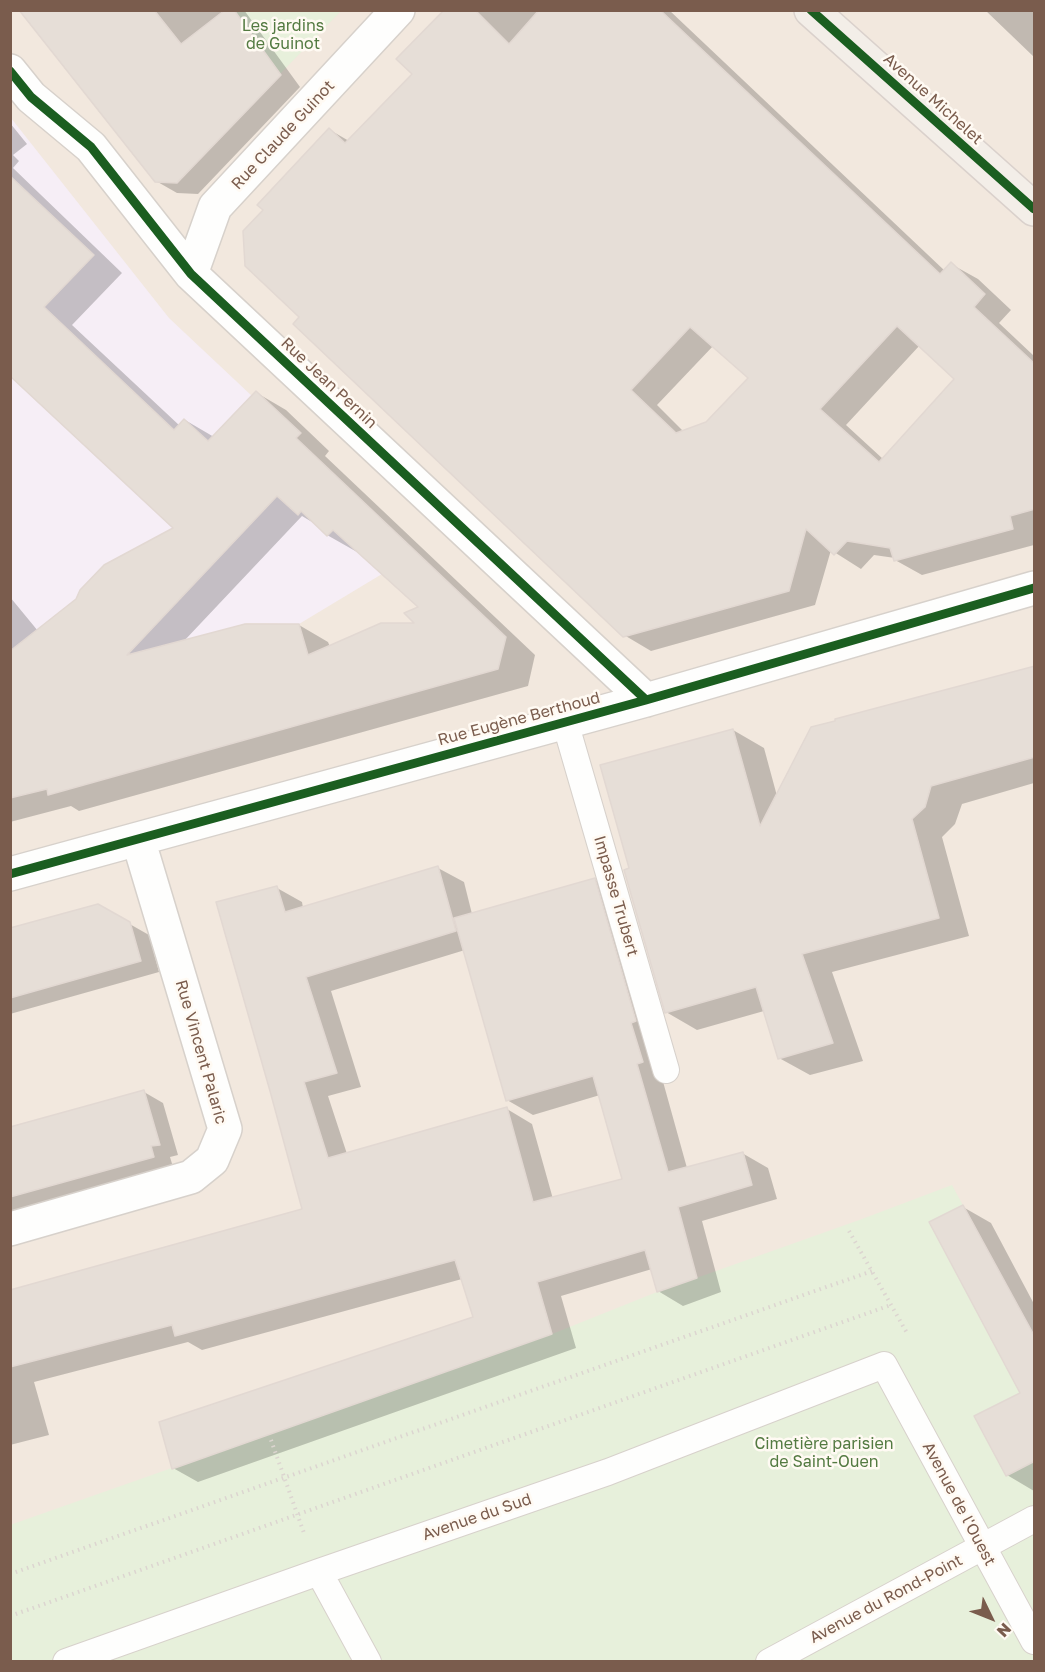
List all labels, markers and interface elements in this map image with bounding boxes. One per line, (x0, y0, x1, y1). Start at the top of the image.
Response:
park label: Les jardins de Guinot (242, 16, 324, 54)
street label: Avenue Michelet (879, 49, 987, 149)
street label: Rue Claude Guinot (227, 76, 339, 194)
street label: Rue Jean Pernin (277, 334, 381, 432)
street label: Rue Eugène Berthoud (436, 688, 602, 750)
street label: Impasse Trubert (590, 833, 642, 959)
street label: Rue Vincent Palaric (171, 978, 231, 1126)
park label: Cimetière parisien de Saint-Ouen (754, 1434, 894, 1472)
street label: Avenue de l'Ouest (918, 1439, 1000, 1569)
street label: Avenue du Sud (420, 1489, 534, 1545)
street label: Avenue du Rond-Point (806, 1551, 966, 1647)
north arrow (961, 1588, 1021, 1648)
text: N (993, 1619, 1016, 1642)

